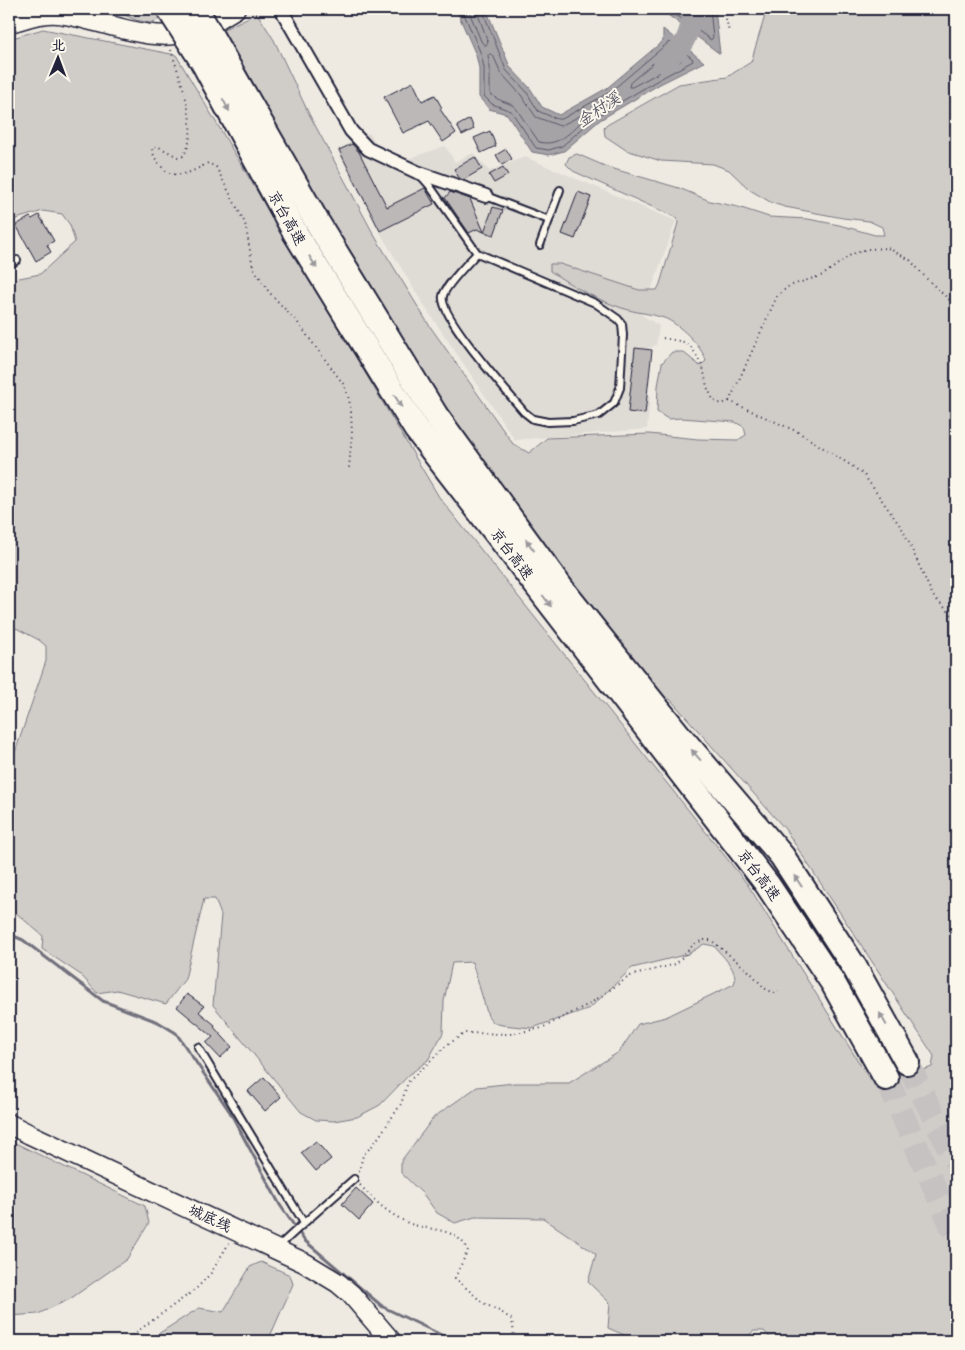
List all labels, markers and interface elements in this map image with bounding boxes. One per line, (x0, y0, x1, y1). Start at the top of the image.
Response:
north arrow (32, 32, 82, 82)
text: 北 (51, 34, 65, 55)
water label: 金村溪 (571, 84, 625, 132)
one-way arrow (222, 97, 230, 112)
street label: 京台高速 (264, 185, 313, 249)
one-way arrow (308, 256, 317, 269)
one-way arrow (394, 394, 403, 407)
street label: 京台高速 (486, 522, 540, 584)
one-way arrow (525, 538, 535, 552)
one-way arrow (542, 594, 553, 607)
one-way arrow (690, 749, 701, 762)
street label: 京台高速 (733, 843, 787, 905)
one-way arrow (794, 874, 803, 888)
one-way arrow (879, 1013, 888, 1026)
street label: 城底线 (185, 1197, 236, 1237)

